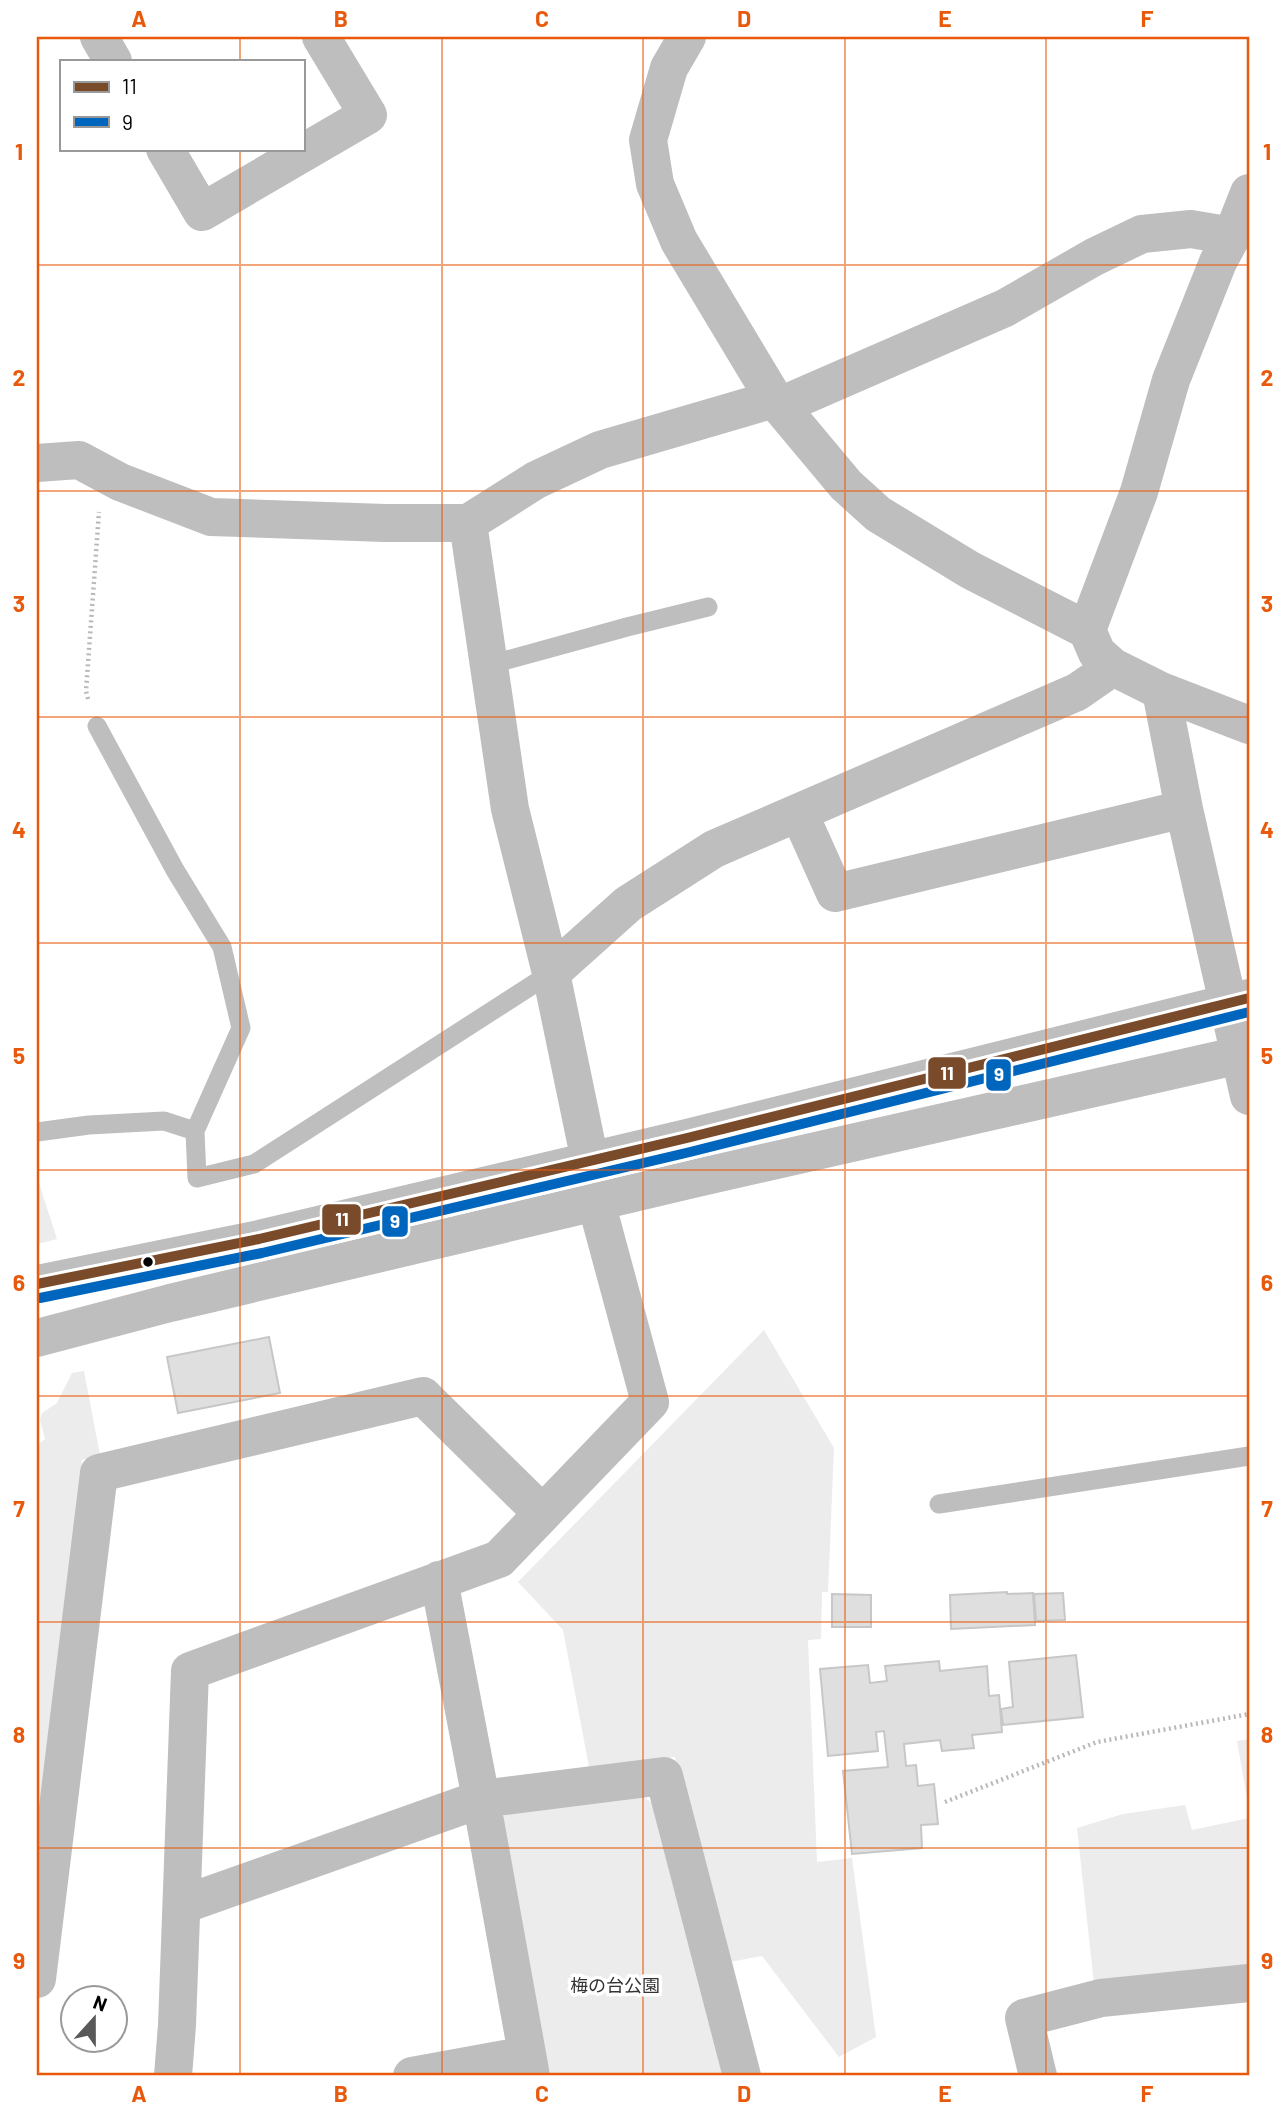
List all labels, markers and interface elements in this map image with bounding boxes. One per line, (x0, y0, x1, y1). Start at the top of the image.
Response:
text: A (131, 4, 147, 32)
text: B (334, 4, 348, 32)
text: C (535, 4, 549, 32)
text: D (737, 4, 751, 32)
text: E (938, 4, 952, 32)
text: F (1141, 4, 1154, 32)
legend (60, 60, 304, 150)
text: 11 (122, 73, 137, 98)
text: 9 (122, 109, 133, 134)
text: 1 (15, 137, 23, 165)
text: 1 (1263, 137, 1271, 165)
text: 2 (13, 363, 25, 391)
text: 2 (1261, 363, 1273, 391)
text: 3 (13, 589, 25, 617)
text: 3 (1261, 589, 1273, 617)
text: 4 (12, 815, 26, 843)
text: 4 (1260, 815, 1274, 843)
text: 5 (13, 1041, 25, 1069)
text: 5 (1261, 1041, 1273, 1069)
line badge: 11 (927, 1056, 967, 1090)
line badge: 9 (985, 1058, 1012, 1092)
text: 11 (940, 1061, 954, 1084)
text: 9 (994, 1062, 1004, 1085)
line badge: 11 (321, 1203, 362, 1236)
line badge: 9 (381, 1205, 409, 1238)
text: 11 (335, 1207, 349, 1230)
text: 9 (390, 1209, 400, 1232)
unlabelled marker (141, 1255, 155, 1269)
text: 6 (13, 1268, 25, 1296)
text: 6 (1261, 1268, 1273, 1296)
text: 7 (13, 1494, 25, 1522)
text: 7 (1261, 1494, 1273, 1522)
text: 8 (13, 1720, 25, 1748)
text: 8 (1261, 1720, 1273, 1748)
text: 9 (13, 1946, 25, 1974)
text: 9 (1261, 1946, 1273, 1974)
park label: 梅の台公園 (570, 1974, 660, 1996)
north arrow (60, 1983, 130, 2054)
text: N (90, 1990, 110, 2016)
text: A (131, 2079, 147, 2107)
text: B (334, 2079, 348, 2107)
text: C (535, 2079, 549, 2107)
text: D (737, 2079, 751, 2107)
text: E (938, 2079, 952, 2107)
text: F (1141, 2079, 1154, 2107)

